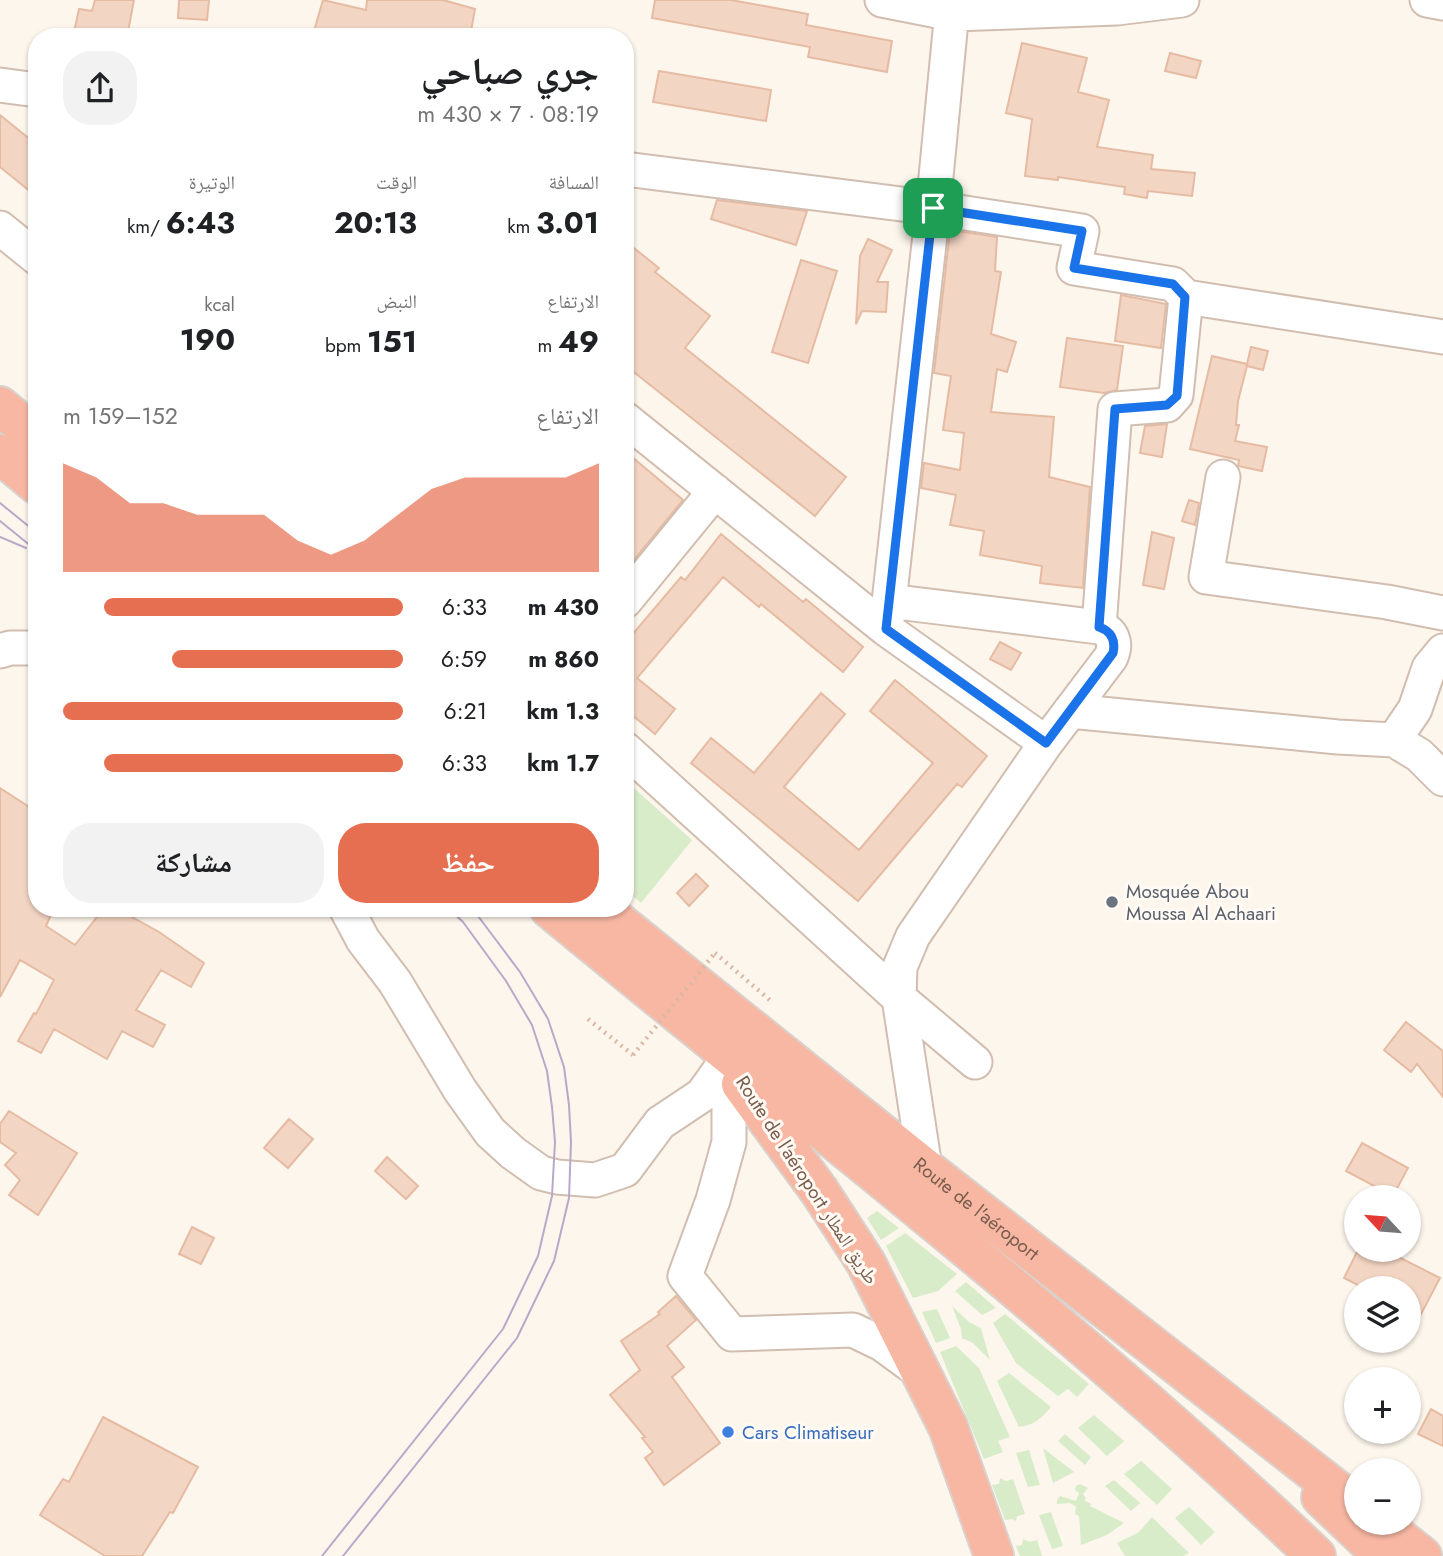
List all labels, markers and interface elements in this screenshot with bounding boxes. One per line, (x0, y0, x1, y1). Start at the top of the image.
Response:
text: جري صباحي (421, 43, 599, 98)
button: share (63, 51, 137, 125)
text: 08:19 · 7 × 430 m (417, 97, 599, 131)
text: الوتيرة (189, 169, 235, 196)
text: الوقت (376, 169, 417, 196)
text: المسافة (549, 169, 599, 196)
pin (903, 178, 963, 238)
icon: arrive (914, 189, 952, 227)
text: 6:43 (166, 201, 235, 244)
text: 20:13 (334, 201, 417, 244)
text: 3.01 (536, 201, 599, 244)
text: /km (127, 213, 166, 240)
text: km (507, 213, 536, 240)
text: النبض (376, 288, 417, 315)
text: الارتفاع (547, 288, 599, 315)
text: kcal (204, 291, 235, 318)
text: 190 (180, 318, 235, 361)
text: 151 (367, 320, 417, 363)
text: 49 (558, 320, 599, 363)
text: bpm (325, 332, 367, 359)
text: m (537, 332, 558, 359)
text: 152–159 m (63, 399, 178, 433)
text: الارتفاع (536, 399, 599, 433)
text: 6:33 (442, 590, 487, 624)
text: 430 m (528, 590, 599, 624)
text: 6:59 (441, 642, 487, 676)
text: 860 m (528, 642, 599, 676)
text: 6:21 (443, 694, 487, 728)
text: 1.3 km (527, 694, 599, 728)
text: 6:33 (442, 746, 487, 780)
text: 1.7 km (527, 746, 599, 780)
button: مشاركة (63, 823, 324, 903)
button: حفظ (338, 823, 599, 903)
place label: Mosquée Abou Moussa Al Achaari (1126, 878, 1276, 927)
marker: Mosquée Abou Moussa Al Achaari (1104, 894, 1120, 910)
street label: Route de l'aéroport طريق المطار (729, 1070, 885, 1290)
street label: Route de l'aéroport (908, 1151, 1046, 1266)
north arrow (1344, 1185, 1421, 1262)
map controls (1344, 1185, 1421, 1535)
button: layers (1344, 1276, 1421, 1353)
button: + (1344, 1367, 1421, 1444)
place label: Cars Climatiseur (742, 1419, 874, 1446)
marker: Cars Climatiseur (720, 1424, 736, 1440)
button: − (1344, 1458, 1421, 1535)

